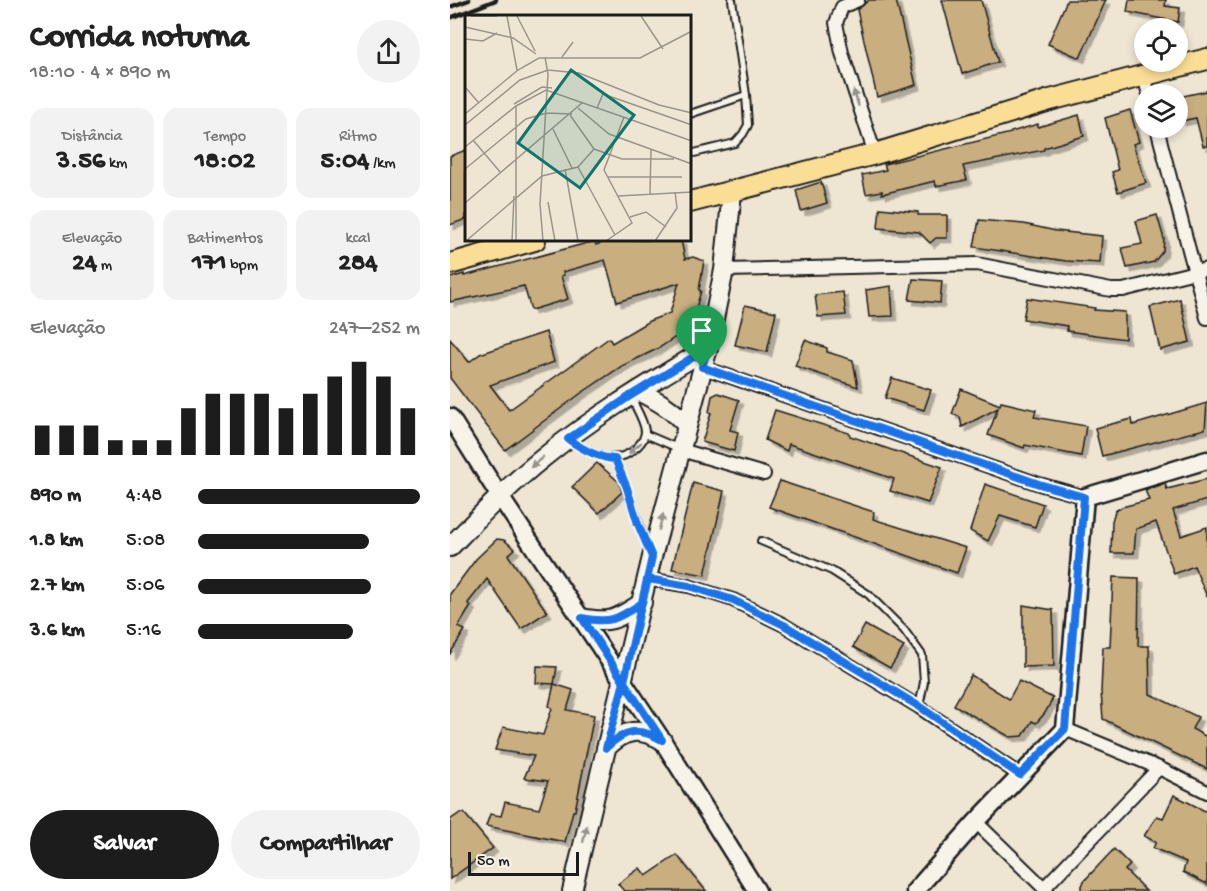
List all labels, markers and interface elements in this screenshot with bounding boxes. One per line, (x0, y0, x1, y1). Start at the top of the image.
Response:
inset map (465, 15, 692, 242)
map controls (1134, 18, 1188, 138)
button: locate (1134, 18, 1188, 72)
text: Corrida noturna (30, 20, 248, 58)
button: share (357, 20, 420, 83)
text: 18:10 · 4 × 890 m (30, 62, 170, 85)
button: layers (1134, 84, 1188, 138)
one-way arrow (851, 89, 861, 107)
text: Distância (62, 128, 122, 147)
text: Tempo (204, 128, 246, 147)
text: Ritmo (339, 128, 377, 147)
text: 3.56 (57, 147, 105, 178)
text: 18:02 (195, 147, 255, 178)
text: 5:04 (320, 147, 369, 178)
text: km (105, 155, 127, 174)
text: /km (369, 155, 396, 174)
text: Elevação (62, 230, 122, 249)
text: Batimentos (187, 230, 263, 249)
text: kcal (346, 230, 370, 249)
text: 24 (72, 249, 97, 280)
text: 171 (192, 249, 227, 280)
text: 284 (338, 249, 378, 280)
text: m (97, 257, 112, 276)
text: bpm (227, 257, 258, 276)
pin (676, 305, 727, 367)
icon: arrive (685, 314, 718, 347)
text: Elevação (30, 318, 105, 341)
text: 247–252 m (329, 318, 420, 341)
one-way arrow (628, 441, 643, 454)
one-way arrow (530, 455, 545, 468)
text: 890 m (30, 485, 81, 508)
text: 4:48 (126, 485, 162, 508)
one-way arrow (657, 513, 667, 531)
text: 1.8 km (30, 530, 83, 553)
text: 5:08 (126, 530, 165, 553)
text: 2.7 km (30, 575, 84, 598)
text: 5:06 (126, 575, 164, 598)
text: 3.6 km (30, 620, 85, 643)
text: 5:16 (126, 620, 161, 643)
button: Salvar (30, 810, 219, 879)
button: Compartilhar (231, 810, 420, 879)
one-way arrow (581, 825, 591, 843)
scale bar (468, 849, 579, 876)
text: 50 m (477, 853, 510, 872)

